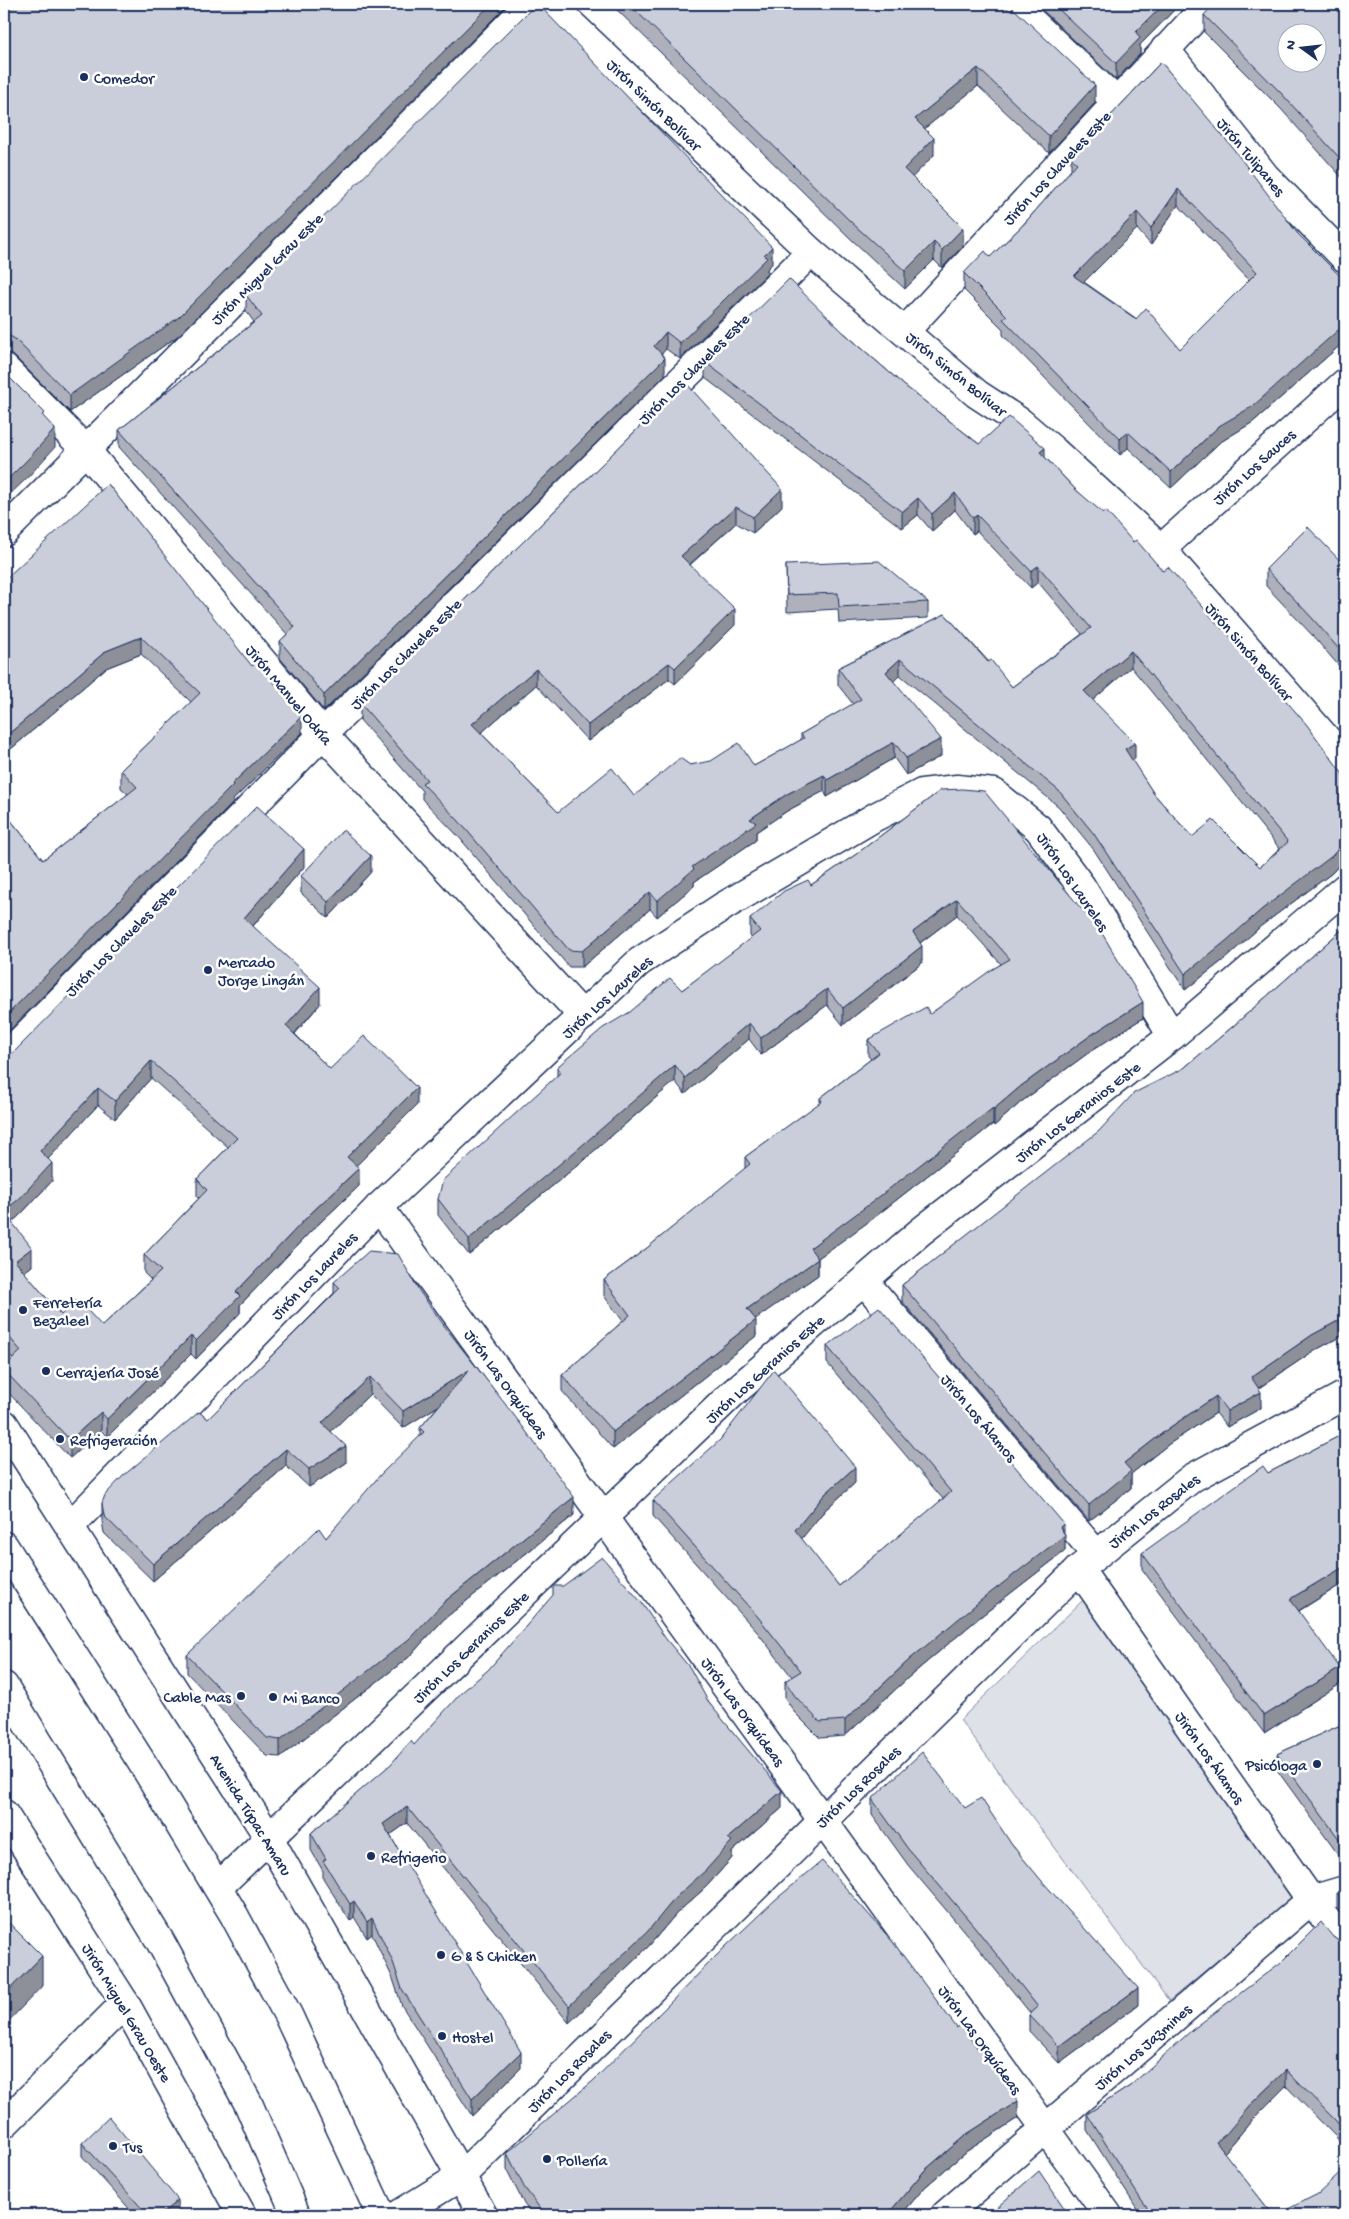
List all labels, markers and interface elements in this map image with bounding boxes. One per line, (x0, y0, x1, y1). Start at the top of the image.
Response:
north arrow (1276, 22, 1326, 72)
text: N (1282, 39, 1301, 52)
street label: Jirón Simón Bolívar (601, 57, 705, 157)
marker: Comedor (78, 71, 90, 83)
place label: Comedor (94, 71, 155, 90)
street label: Jirón Los Claveles Este (1001, 108, 1117, 231)
street label: Jirón Tulipanes (1211, 115, 1288, 202)
street label: Jirón Miguel Grau Este (208, 210, 329, 330)
street label: Jirón Los Claveles Este (636, 310, 756, 430)
street label: Jirón Simón Bolívar (901, 329, 1010, 423)
street label: Jirón Los Sauces (1210, 426, 1301, 511)
street label: Jirón Los Claveles Este (348, 595, 468, 715)
street label: Jirón Simón Bolívar (1199, 600, 1296, 707)
street label: Jirón Manuel Odría (240, 642, 335, 751)
street label: Jirón Los Laureles (1031, 830, 1112, 937)
street label: Jirón Los Claveles Este (63, 882, 183, 1002)
street label: Jirón Los Laureles (559, 952, 658, 1044)
place label: Mercado Jorge Lingán (218, 955, 305, 992)
marker: Mercado Jorge Lingán (202, 964, 214, 976)
street label: Jirón Los Geranios Este (1013, 1058, 1146, 1169)
street label: Jirón Los Laureles (269, 1229, 363, 1325)
place label: Ferretería Bezaleel (32, 1295, 103, 1332)
marker: Ferretería Bezaleel (17, 1304, 29, 1316)
street label: Jirón Los Geranios Este (703, 1312, 830, 1429)
street label: Jirón Las Orquídeas (458, 1327, 551, 1444)
marker: Cerrajería José (40, 1365, 52, 1377)
place label: Cerrajería José (56, 1365, 160, 1384)
street label: Jirón Los Álamos (935, 1371, 1021, 1468)
marker: Refrigeración (54, 1433, 66, 1445)
place label: Refrigeración (70, 1433, 158, 1452)
street label: Jirón Los Rosales (1106, 1471, 1205, 1554)
street label: Jirón Los Geranios Este (411, 1588, 535, 1709)
street label: Jirón Las Orquídeas (695, 1655, 788, 1772)
place label: Cable Mas (164, 1690, 232, 1709)
marker: Cable Mas (235, 1690, 247, 1702)
marker: Mi Banco (267, 1691, 279, 1703)
place label: Mi Banco (283, 1691, 340, 1710)
street label: Jirón Los Álamos (1169, 1709, 1249, 1810)
street label: Jirón Los Rosales (813, 1743, 906, 1834)
street label: Avenida Túpac Amaru (204, 1751, 295, 1881)
place label: Psicóloga (1244, 1758, 1308, 1777)
marker: Psicóloga (1311, 1758, 1323, 1770)
marker: Refrigerio (365, 1850, 377, 1862)
place label: Refrigerio (381, 1850, 446, 1869)
street label: Jirón Miguel Grau Oeste (76, 1941, 174, 2087)
marker: G & S Chicken (435, 1949, 447, 1961)
place label: G & S Chicken (451, 1949, 537, 1968)
street label: Jirón Las Orquídeas (932, 1983, 1025, 2100)
street label: Jirón Los Jazmines (1092, 2001, 1197, 2096)
street label: Jirón Los Rosales (525, 2026, 617, 2118)
marker: Hostel (436, 2030, 448, 2042)
place label: Hostel (452, 2030, 494, 2049)
marker: Tvs (107, 2140, 119, 2152)
place label: Tvs (122, 2140, 143, 2159)
marker: Pollería (541, 2153, 553, 2165)
place label: Pollería (556, 2153, 609, 2172)

